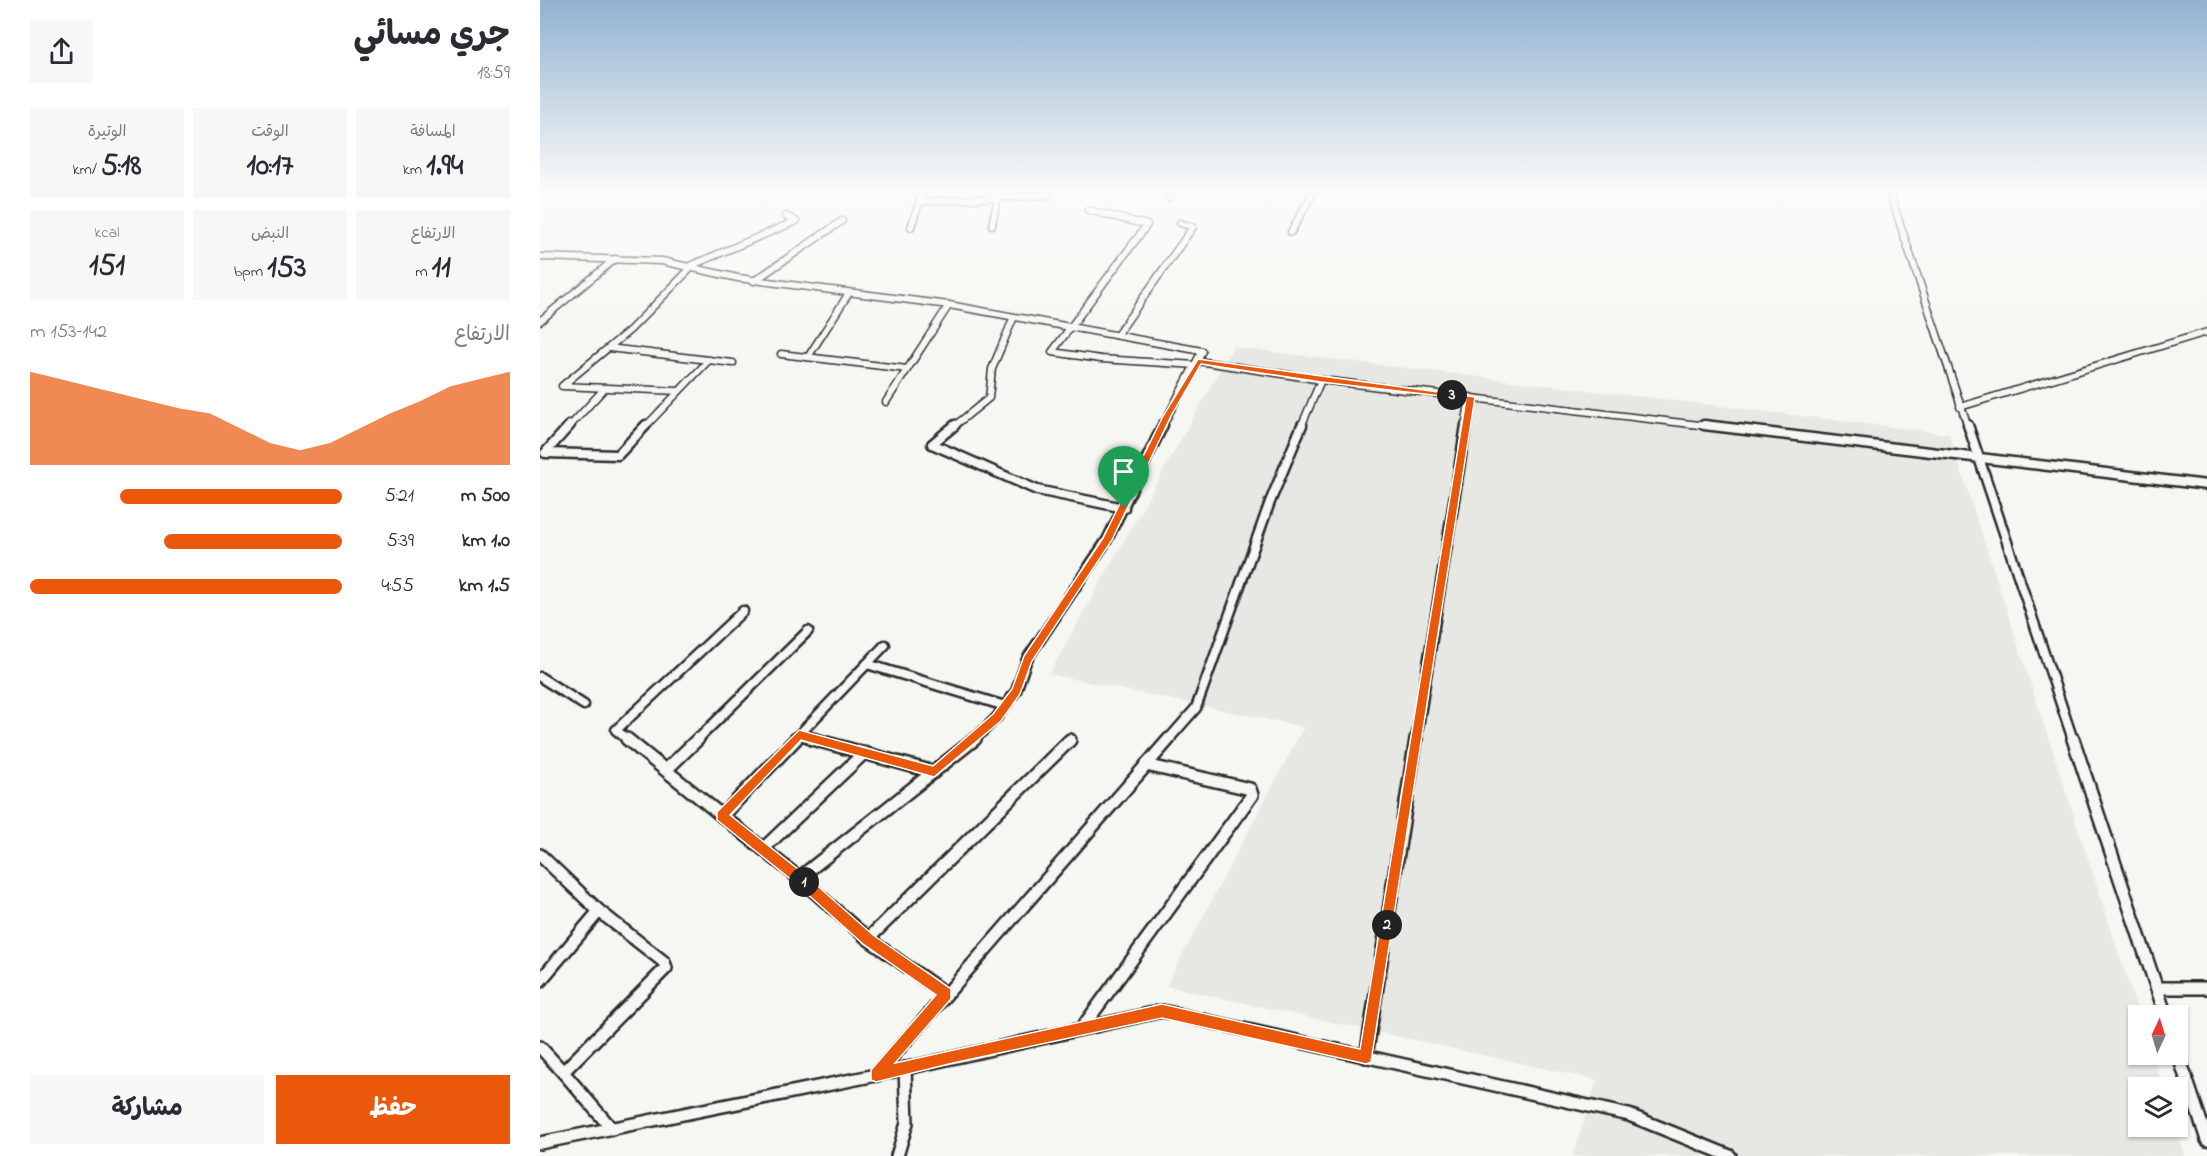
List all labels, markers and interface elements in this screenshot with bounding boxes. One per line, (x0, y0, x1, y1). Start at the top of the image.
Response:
text: جري مسائي (353, 12, 510, 60)
button: share (30, 20, 93, 83)
text: 18:59 (477, 59, 510, 88)
text: الوتيرة (88, 120, 126, 144)
text: الوقت (251, 120, 289, 144)
text: المسافة (410, 120, 456, 144)
text: 5:18 (101, 145, 141, 189)
text: 10:17 (247, 145, 293, 189)
text: 1.94 (426, 145, 463, 189)
text: /km (73, 158, 101, 182)
text: km (403, 158, 426, 182)
text: kcal (94, 221, 120, 245)
text: النبض (251, 222, 289, 246)
text: الارتفاع (411, 222, 455, 246)
text: 151 (89, 245, 125, 289)
text: 153 (267, 247, 306, 291)
text: 11 (432, 247, 451, 291)
text: bpm (234, 260, 267, 284)
text: m (415, 260, 432, 284)
text: 142–153 m (30, 318, 107, 347)
text: الارتفاع (454, 321, 510, 350)
pin: 3 (1437, 380, 1467, 410)
text: 3 (1449, 383, 1455, 407)
pin (1098, 446, 1149, 508)
icon: arrive (1107, 455, 1140, 488)
text: 5:21 (385, 482, 414, 511)
text: 500 m (461, 482, 510, 511)
text: 5:39 (387, 527, 414, 556)
text: 1.0 km (462, 527, 510, 556)
text: 4:55 (381, 572, 414, 601)
text: 1.5 km (459, 572, 510, 601)
pin: 1 (789, 867, 819, 897)
text: 1 (801, 870, 807, 894)
pin: 2 (1372, 910, 1402, 940)
text: 2 (1383, 913, 1391, 937)
north arrow (2128, 1005, 2188, 1065)
map controls (2128, 1005, 2188, 1137)
button: مشاركة (30, 1075, 264, 1144)
button: حفظ (276, 1075, 510, 1144)
button: layers (2128, 1077, 2188, 1137)

